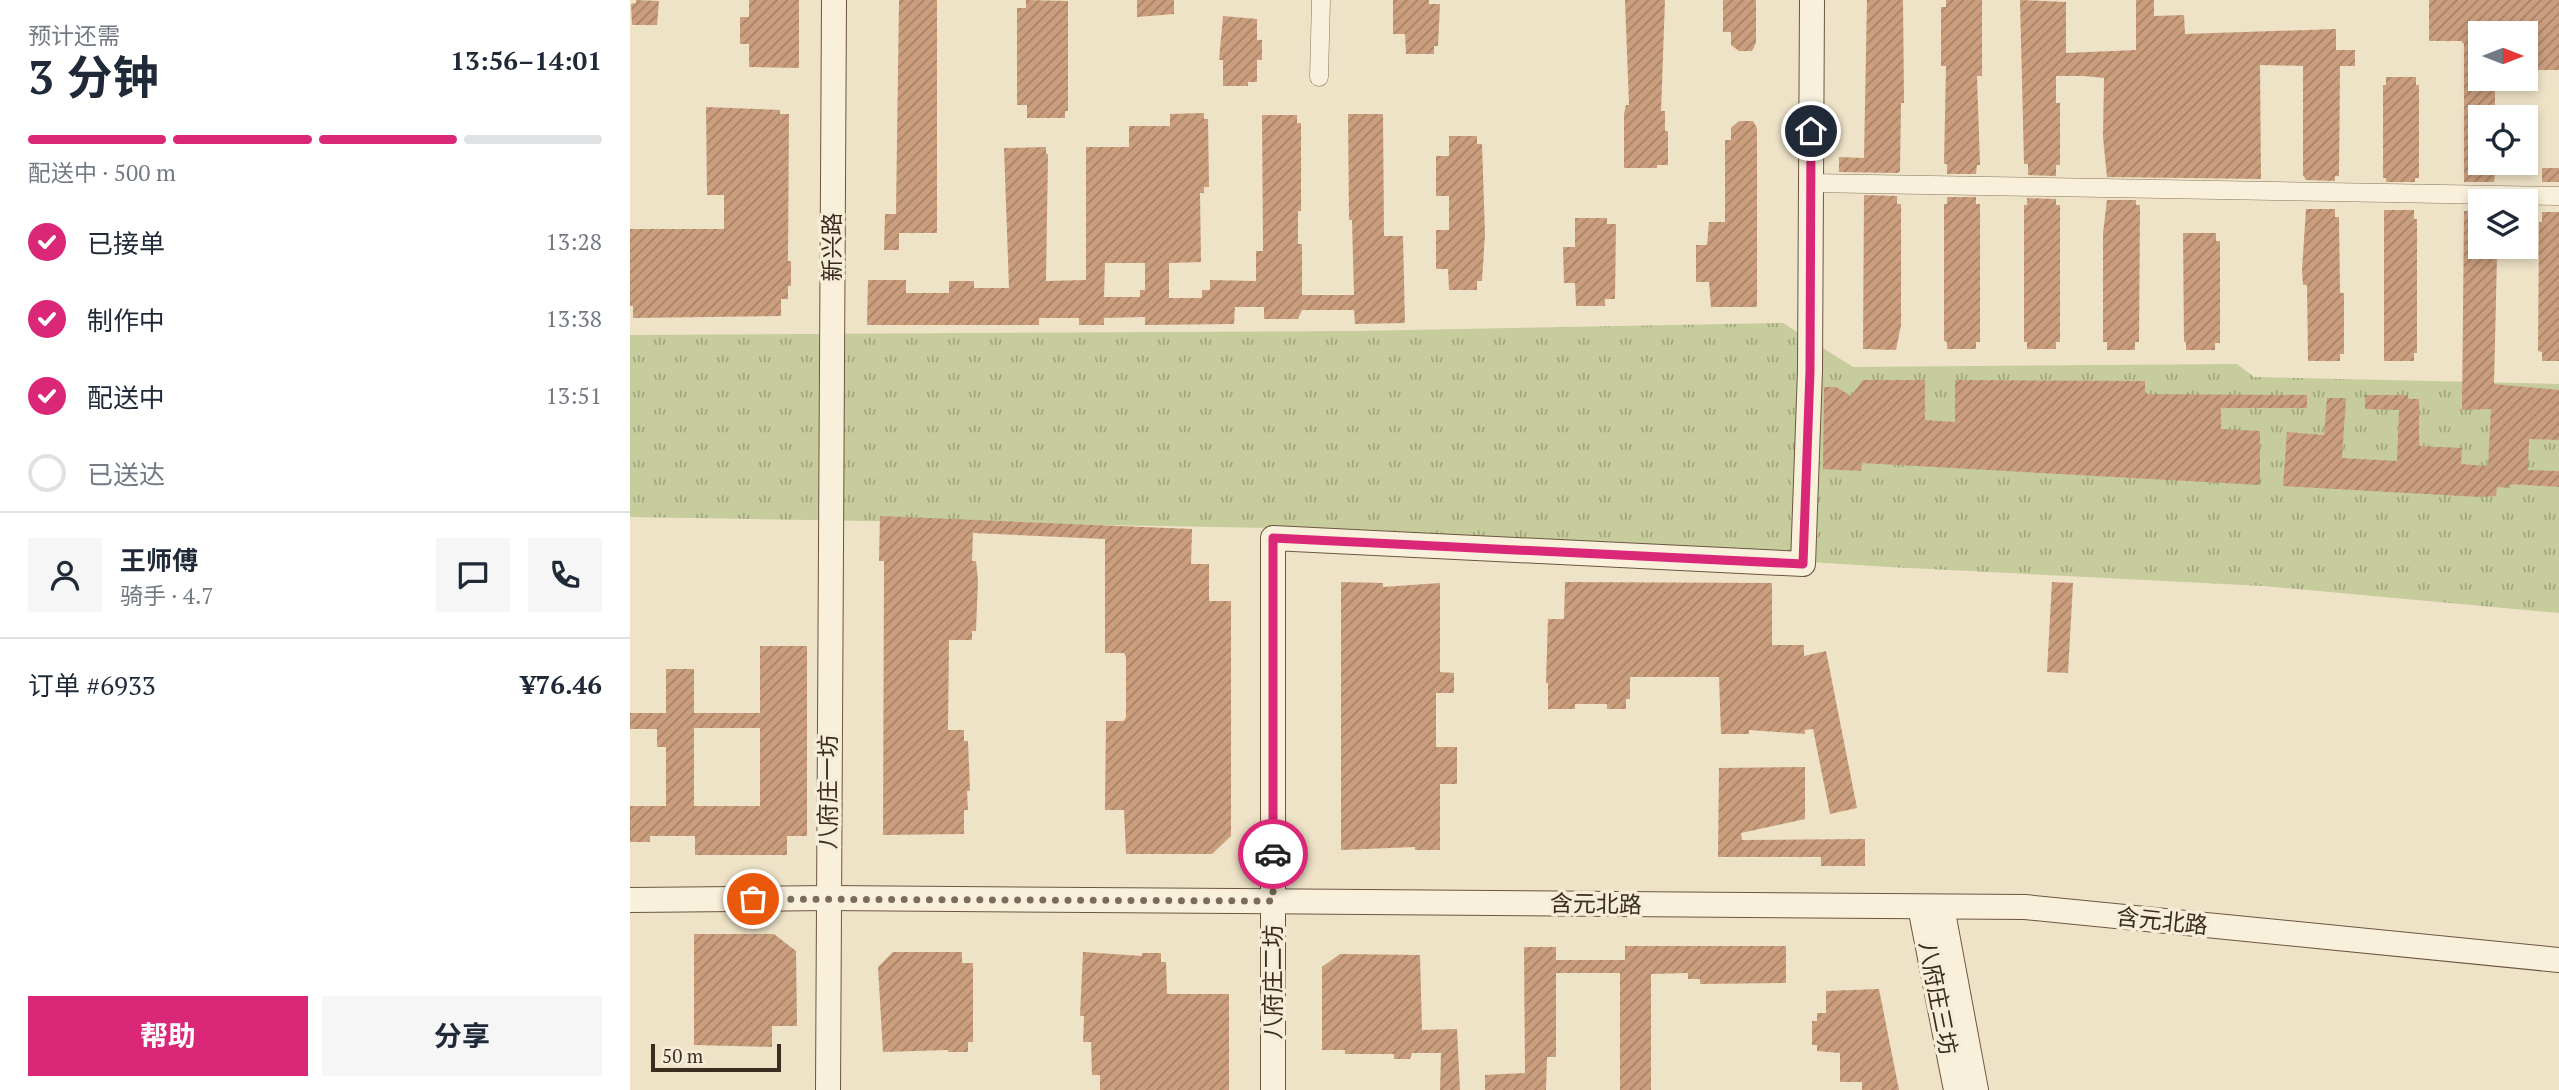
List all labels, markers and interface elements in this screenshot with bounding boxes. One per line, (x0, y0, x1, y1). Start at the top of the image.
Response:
text: 预计还需 (28, 20, 120, 51)
north arrow (2468, 21, 2538, 91)
map controls (2468, 21, 2538, 259)
text: 13:56–14:01 (450, 43, 602, 77)
text: 3 分钟 (28, 46, 158, 107)
pin (1781, 101, 1841, 161)
button: locate (2468, 105, 2538, 175)
icon: home (1792, 112, 1830, 150)
text: 配送中 · 500 m (28, 157, 176, 188)
button: layers (2468, 189, 2538, 259)
street label: 新兴路 (816, 213, 847, 282)
icon: check (28, 223, 66, 261)
text: 已接单 (87, 226, 165, 260)
text: 13:28 (545, 226, 602, 257)
icon: check (28, 300, 66, 338)
text: 制作中 (87, 303, 165, 337)
text: 13:38 (545, 303, 602, 334)
icon: check (28, 377, 66, 415)
text: 配送中 (87, 380, 165, 414)
text: 13:51 (545, 380, 602, 411)
text: 已送达 (87, 457, 165, 491)
button: person (28, 538, 102, 612)
button: chat (436, 538, 510, 612)
button: phone (528, 538, 602, 612)
text: 王师傅 (120, 543, 198, 577)
text: 骑手 · 4.7 (120, 580, 214, 611)
text: ¥76.46 (521, 667, 602, 701)
text: 订单 #6933 (28, 668, 156, 702)
street label: 八府庄一坊 (812, 735, 843, 850)
courier (1238, 819, 1308, 889)
icon: car (1254, 835, 1292, 873)
pin (723, 869, 783, 929)
icon: bag (734, 880, 772, 918)
street label: 含元北路 (1550, 887, 1642, 920)
street label: 含元北路 (2115, 900, 2209, 941)
street label: 八府庄二坊 (1257, 925, 1288, 1040)
street label: 八府庄三坊 (1912, 939, 1965, 1057)
button: 帮助 (28, 996, 308, 1076)
button: 分享 (322, 996, 602, 1076)
scale bar (651, 1041, 780, 1073)
text: 50 m (662, 1043, 703, 1068)

